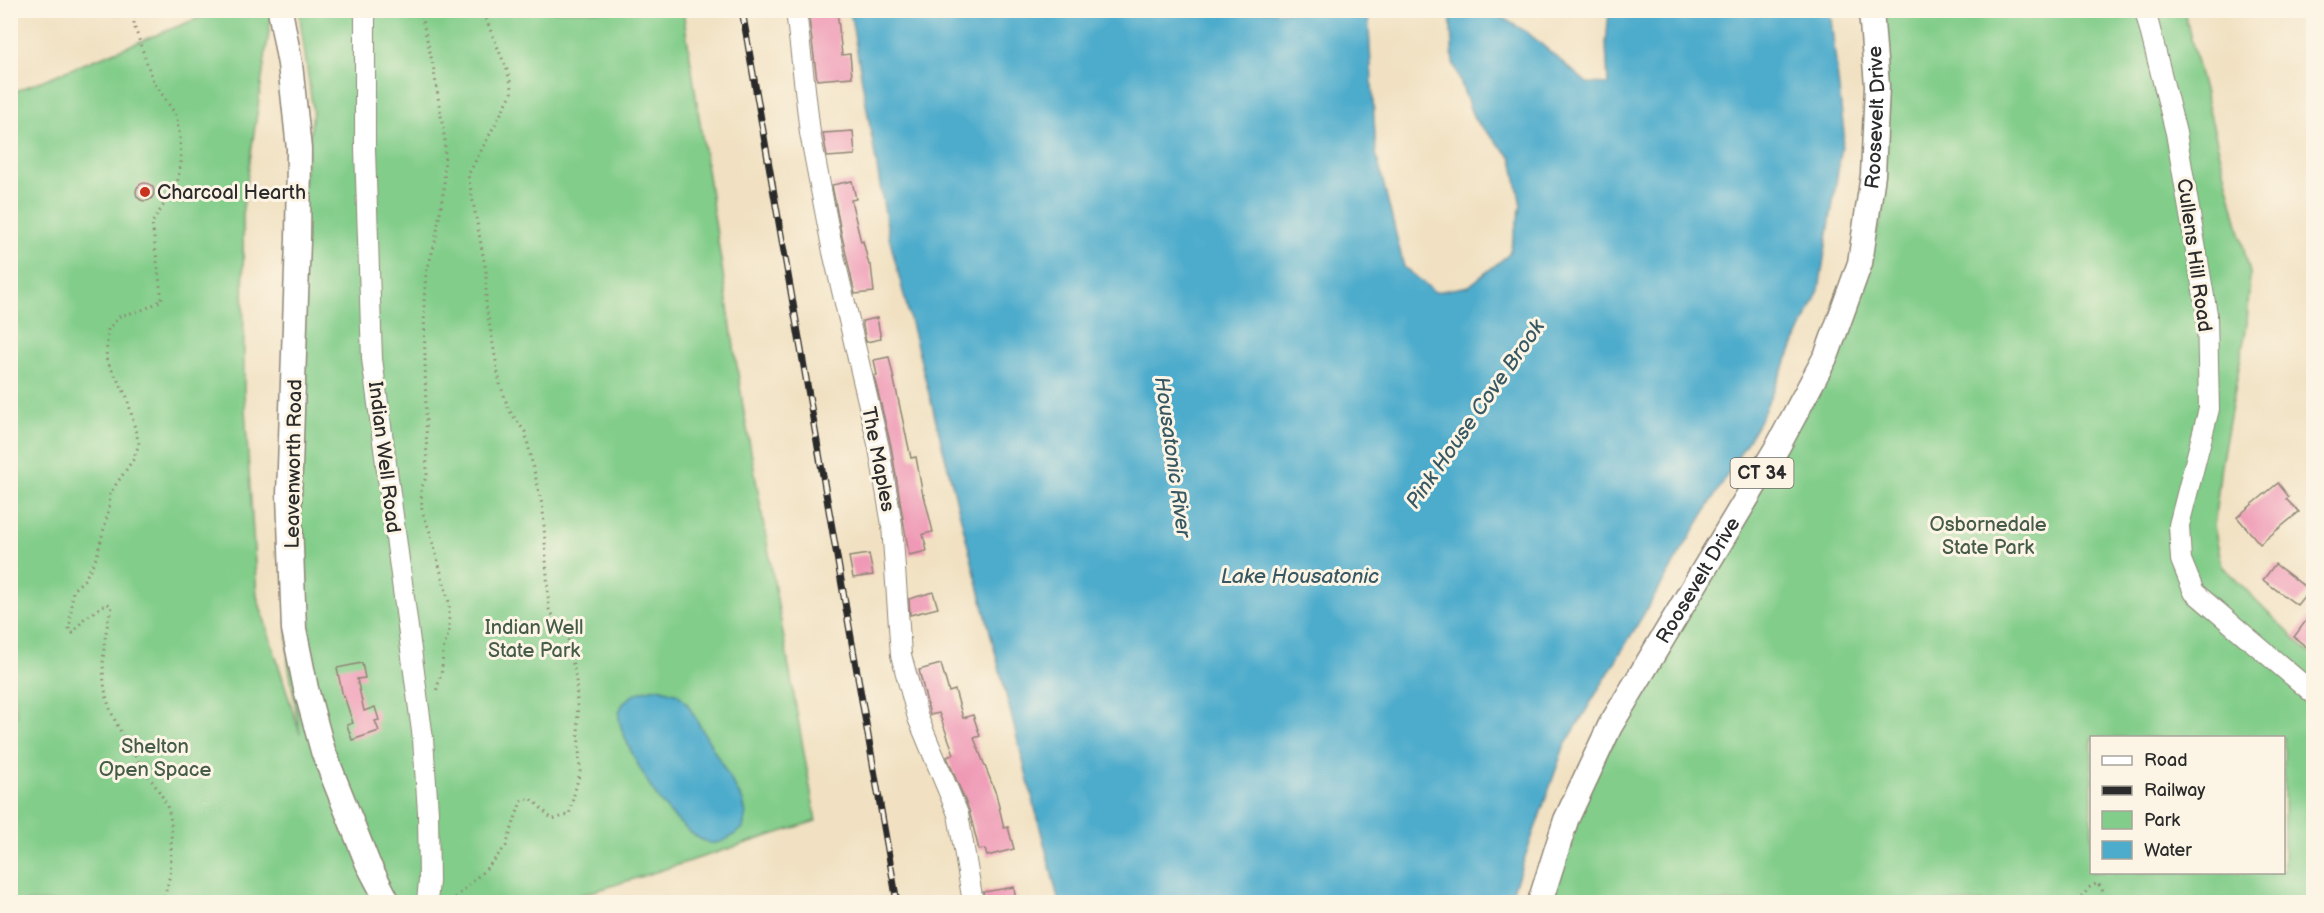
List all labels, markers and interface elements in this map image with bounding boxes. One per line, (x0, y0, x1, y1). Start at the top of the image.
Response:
street label: Roosevelt Drive (1860, 45, 1891, 191)
street label: Cullens Hill Road (2171, 177, 2217, 333)
place label: Charcoal Hearth (157, 181, 306, 205)
marker: Charcoal Hearth (138, 185, 152, 199)
water label: Pink House Cove Brook (1401, 314, 1551, 514)
water label: Housatonic River (1149, 375, 1196, 540)
street label: Leavenworth Road (281, 379, 307, 549)
street label: Indian Well Road (363, 380, 405, 534)
street label: The Maples (856, 405, 900, 514)
road number: CT 34 (1730, 458, 1794, 488)
street label: Roosevelt Drive (1651, 513, 1746, 648)
park label: Osbornedale State Park (1929, 513, 2047, 560)
water label: Lake Housatonic (1221, 564, 1379, 589)
park label: Indian Well State Park (485, 616, 583, 663)
park label: Shelton Open Space (99, 735, 211, 782)
legend (2090, 736, 2285, 874)
text: Road (2144, 750, 2188, 771)
text: Railway (2144, 780, 2206, 801)
text: Park (2144, 810, 2180, 831)
text: Water (2144, 840, 2192, 861)

